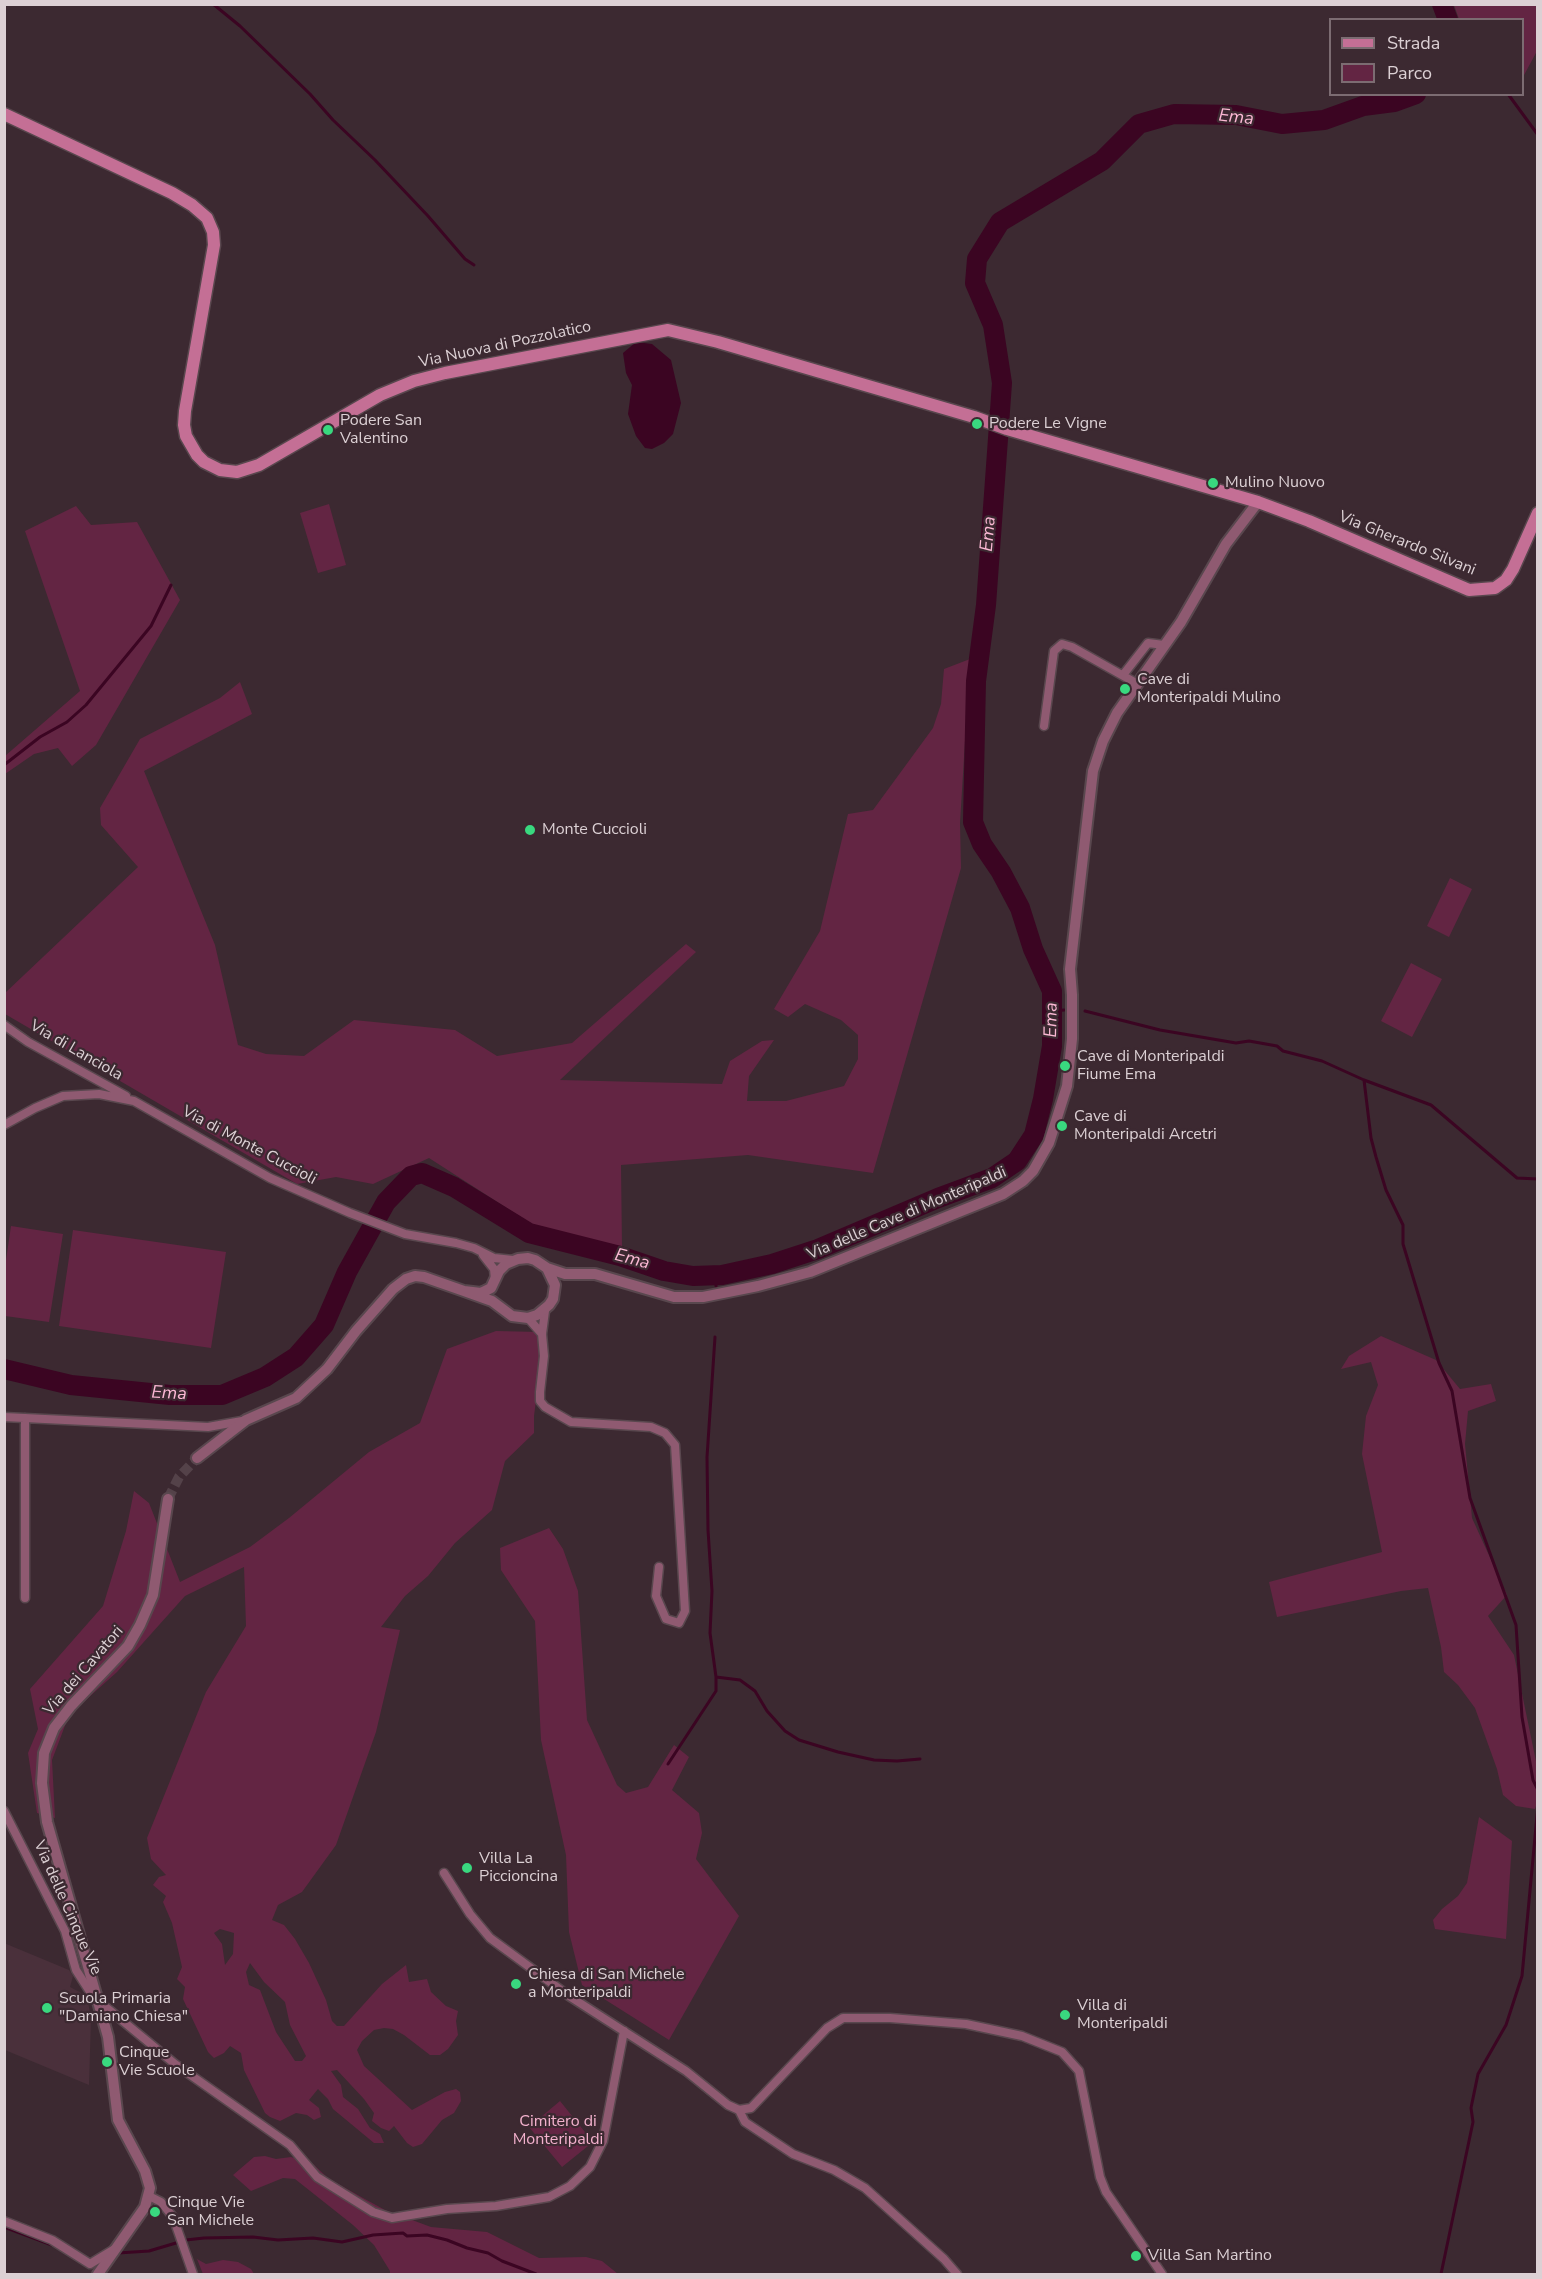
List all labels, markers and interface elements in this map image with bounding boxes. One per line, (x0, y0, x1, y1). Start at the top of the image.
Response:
legend (1329, 18, 1524, 96)
text: Strada (1387, 31, 1440, 55)
text: Parco (1387, 61, 1432, 85)
water label: Ema (1217, 105, 1255, 131)
street label: Via Nuova di Pozzolatico (417, 317, 593, 373)
place label: Podere San Valentino (340, 411, 422, 449)
place label: Podere Le Vigne (989, 414, 1107, 434)
marker: Podere Le Vigne (970, 417, 984, 431)
marker: Podere San Valentino (321, 423, 335, 437)
place label: Mulino Nuovo (1225, 473, 1325, 493)
marker: Mulino Nuovo (1206, 476, 1220, 490)
street label: Via Gherardo Silvani (1336, 508, 1478, 580)
water label: Ema (977, 515, 1001, 553)
place label: Cave di Monteripaldi Mulino (1137, 670, 1281, 708)
marker: Cave di Monteripaldi Mulino (1118, 682, 1132, 696)
place label: Monte Cuccioli (542, 820, 647, 840)
marker: Monte Cuccioli (523, 823, 537, 837)
water label: Ema (1041, 1002, 1063, 1038)
street label: Via di Lanciola (26, 1017, 126, 1085)
place label: Cave di Monteripaldi Fiume Ema (1077, 1047, 1224, 1085)
marker: Cave di Monteripaldi Fiume Ema (1058, 1059, 1072, 1073)
street label: Via di Monte Cuccioli (178, 1102, 320, 1190)
place label: Cave di Monteripaldi Arcetri (1074, 1107, 1217, 1145)
marker: Cave di Monteripaldi Arcetri (1055, 1119, 1069, 1133)
street label: Via delle Cave di Monteripaldi (804, 1163, 1010, 1265)
water label: Ema (612, 1245, 652, 1275)
water label: Ema (151, 1382, 187, 1406)
street label: Via dei Cavatori (40, 1622, 128, 1720)
street label: Via delle Cinque Vie (29, 1838, 105, 1978)
place label: Villa La Piccioncina (479, 1849, 558, 1887)
marker: Villa La Piccioncina (460, 1861, 474, 1875)
place label: Chiesa di San Michele a Monteripaldi (528, 1965, 685, 2003)
marker: Chiesa di San Michele a Monteripaldi (509, 1977, 523, 1991)
place label: Scuola Primaria "Damiano Chiesa" (59, 1989, 188, 2027)
place label: Villa di Monteripaldi (1077, 1996, 1168, 2034)
marker: Scuola Primaria "Damiano Chiesa" (40, 2001, 54, 2015)
marker: Villa di Monteripaldi (1058, 2008, 1072, 2022)
place label: Cinque Vie Scuole (119, 2043, 195, 2081)
marker: Cinque Vie Scuole (100, 2055, 114, 2069)
park label: Cimitero di Monteripaldi (513, 2112, 603, 2150)
place label: Cinque Vie San Michele (167, 2193, 254, 2231)
marker: Cinque Vie San Michele (148, 2205, 162, 2219)
place label: Villa San Martino (1148, 2246, 1272, 2266)
marker: Villa San Martino (1129, 2249, 1143, 2263)

